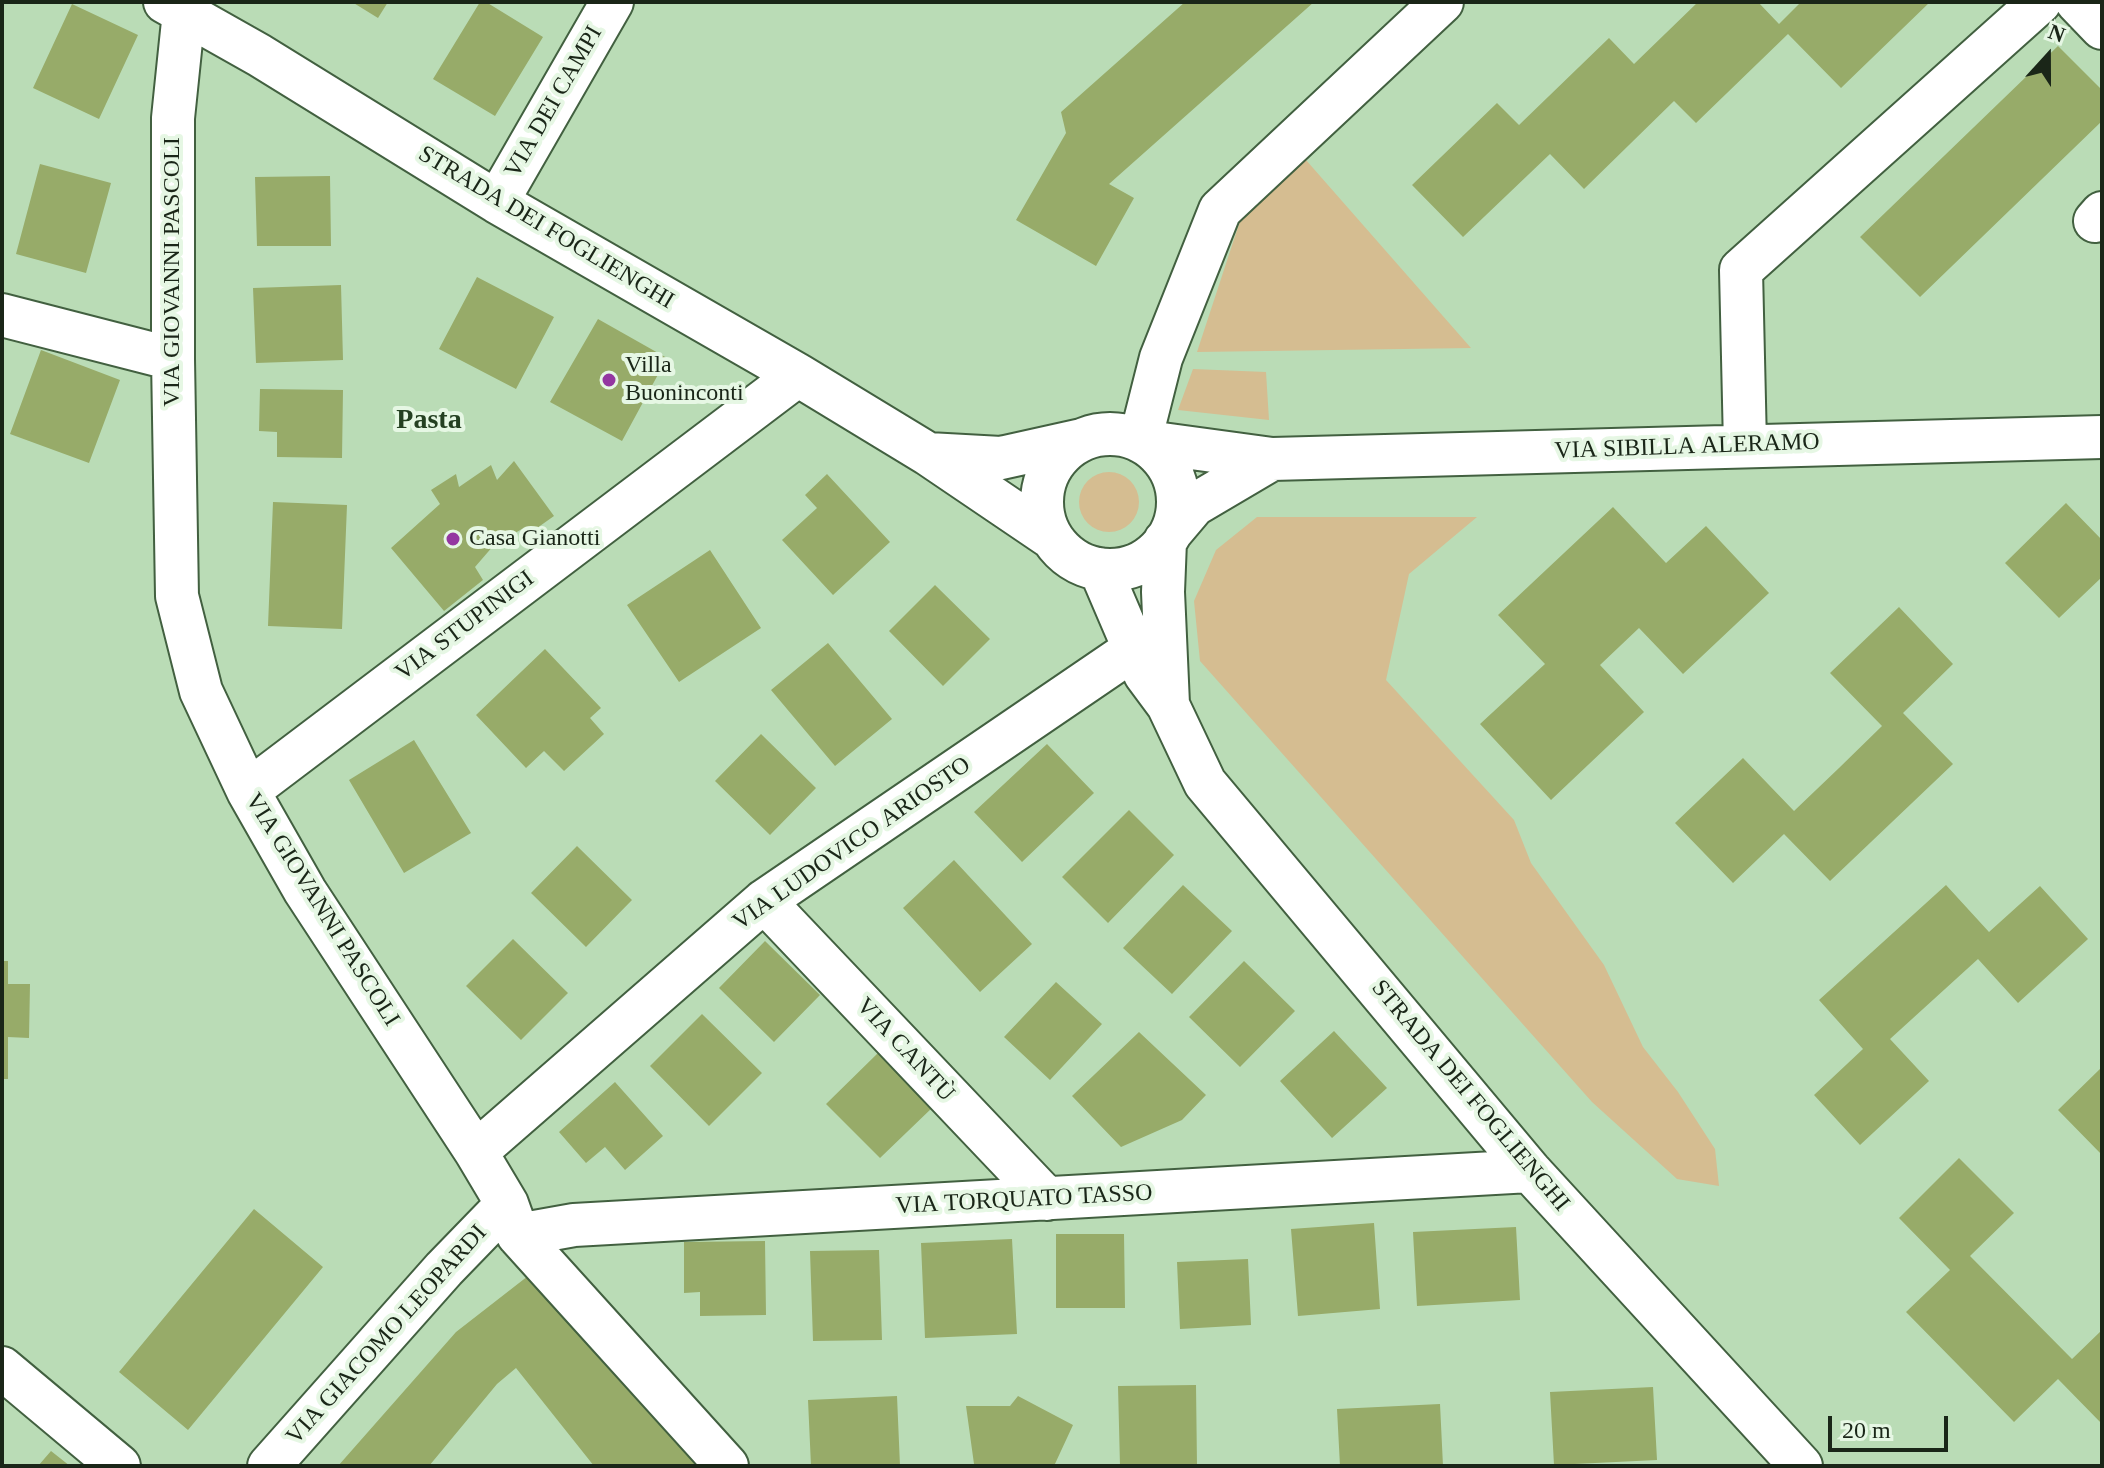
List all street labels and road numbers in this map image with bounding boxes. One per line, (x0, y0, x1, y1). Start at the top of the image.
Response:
street label: VIA DEI CAMPI (499, 21, 609, 183)
street label: VIA GIOVANNI PASCOLI (159, 137, 187, 407)
street label: STRADA DEI FOGLIENGHI (413, 140, 679, 316)
street label: VIA SIBILLA ALERAMO (1554, 428, 1820, 466)
street label: VIA STUPINIGI (390, 565, 540, 687)
street label: VIA LUDOVICO ARIOSTO (728, 751, 976, 937)
street label: VIA GIOVANNI PASCOLI (238, 788, 406, 1032)
street label: STRADA DEI FOGLIENGHI (1365, 974, 1575, 1218)
street label: VIA CANTÙ (850, 992, 960, 1108)
street label: VIA TORQUATO TASSO (895, 1179, 1153, 1221)
street label: VIA GIACOMO LEOPARDI (281, 1219, 493, 1451)

